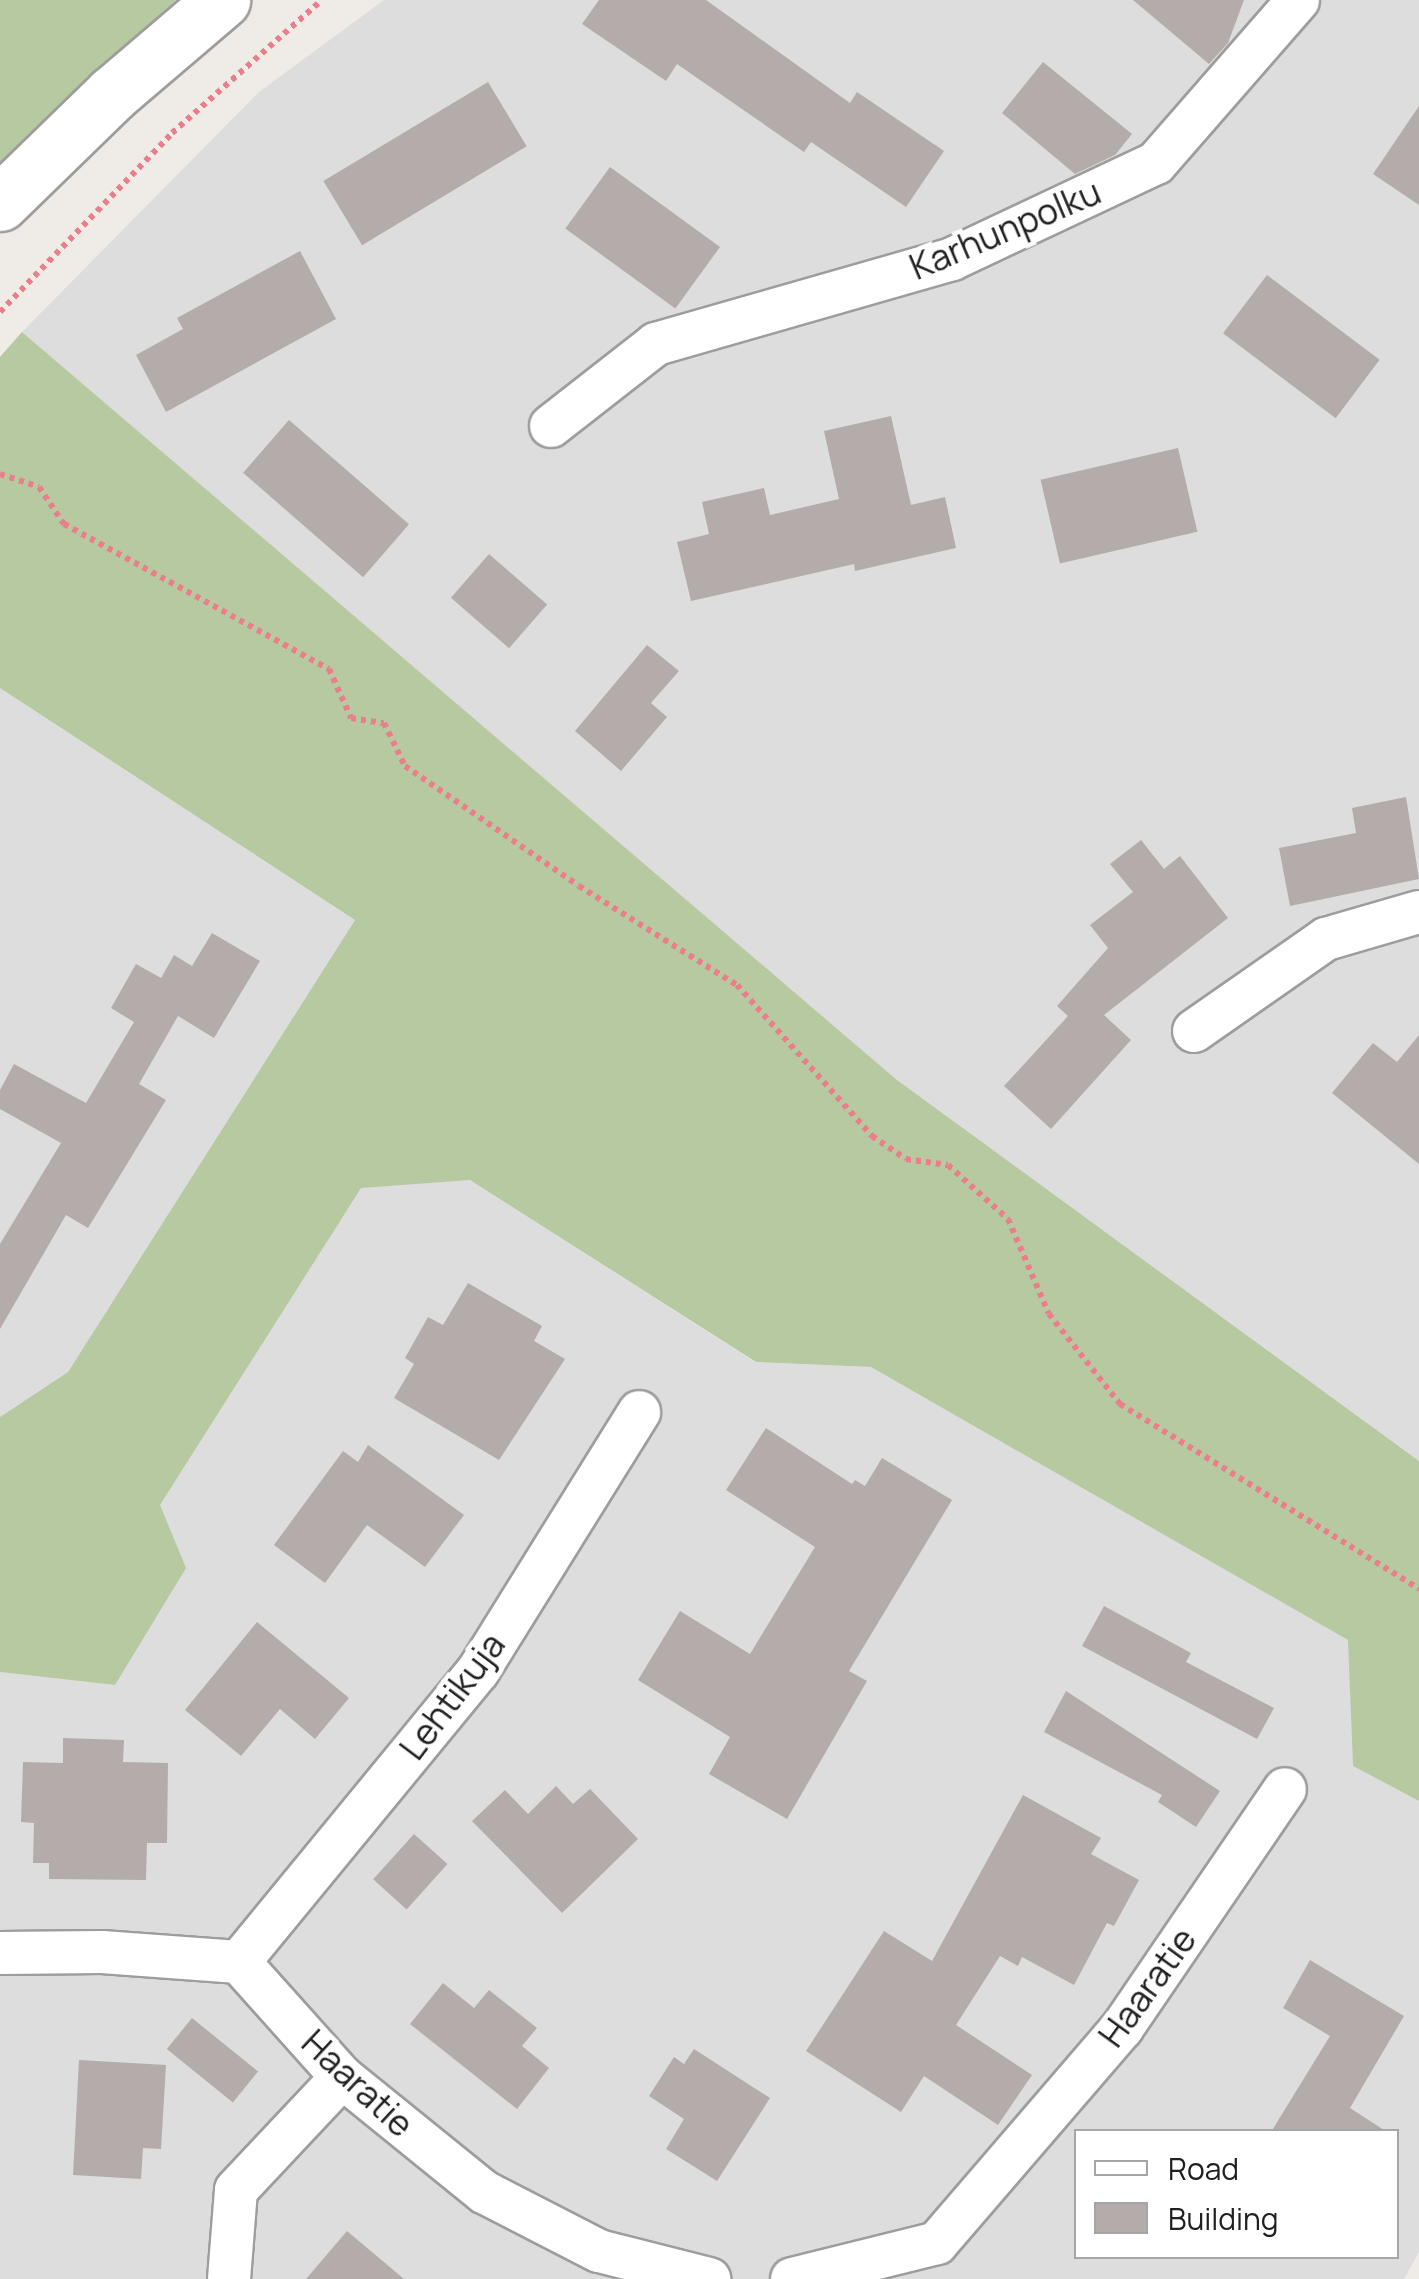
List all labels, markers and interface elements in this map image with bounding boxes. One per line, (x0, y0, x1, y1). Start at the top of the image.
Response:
street label: Karhunpolku (903, 170, 1107, 288)
street label: Lehtikuja (391, 1624, 513, 1768)
street label: Haaratie (1090, 1919, 1204, 2055)
street label: Haaratie (294, 2021, 422, 2145)
legend (1074, 2129, 1399, 2259)
text: Road (1168, 2148, 1239, 2189)
text: Building (1168, 2198, 1279, 2239)

